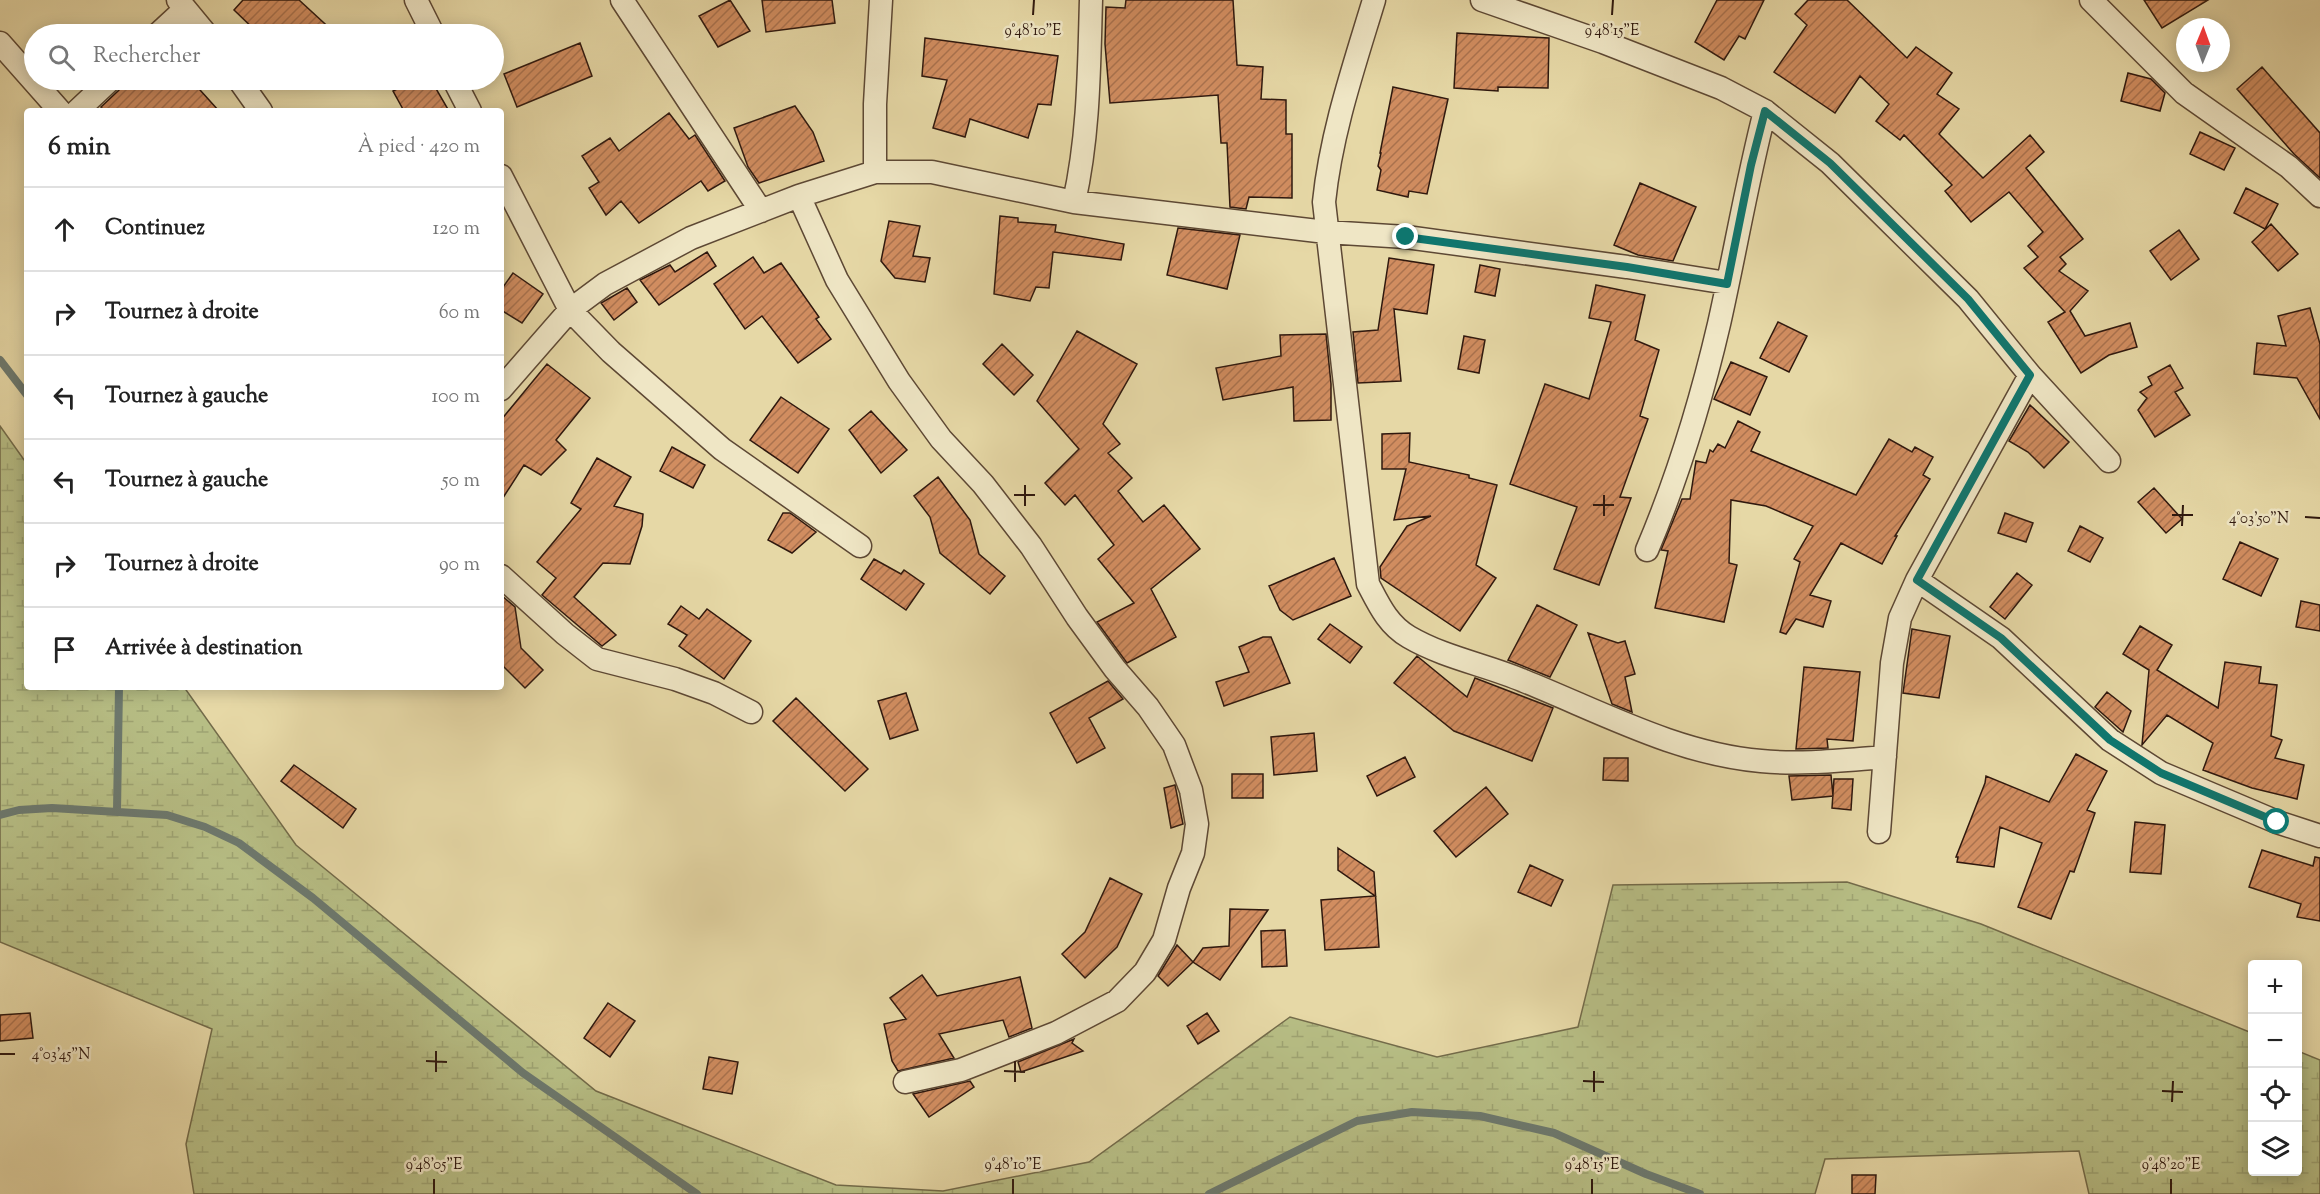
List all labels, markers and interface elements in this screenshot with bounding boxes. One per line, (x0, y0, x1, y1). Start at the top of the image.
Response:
north arrow (2176, 18, 2230, 72)
text: 9°48'10"E (1005, 21, 1061, 42)
text: 9°48'15"E (1585, 21, 1639, 42)
search box (24, 24, 504, 90)
icon: search (45, 41, 78, 74)
text: Rechercher (93, 41, 200, 73)
text: 6 min (48, 129, 111, 166)
text: À pied · 420 m (358, 133, 480, 162)
icon: ahead (48, 213, 81, 246)
text: Continuez (105, 213, 205, 245)
text: 120 m (432, 215, 480, 244)
route end (1392, 223, 1418, 249)
icon: right (48, 297, 81, 330)
text: Tournez à droite (105, 297, 259, 329)
text: 60 m (439, 299, 480, 328)
icon: left (48, 381, 81, 414)
text: Tournez à gauche (105, 381, 268, 413)
text: 100 m (431, 383, 480, 412)
icon: left (48, 465, 81, 498)
text: Tournez à gauche (105, 465, 268, 497)
text: 50 m (442, 467, 480, 496)
text: 4°03'50"N (2229, 509, 2289, 530)
icon: right (48, 549, 81, 582)
text: Tournez à droite (105, 549, 259, 581)
text: 90 m (439, 551, 480, 580)
icon: arrive (48, 633, 81, 666)
text: Arrivée à destination (105, 633, 302, 665)
route start (2263, 808, 2289, 834)
map controls (2248, 960, 2302, 1176)
button: + (2248, 960, 2302, 1014)
button: − (2248, 1014, 2302, 1068)
text: 4°03'45"N (32, 1045, 90, 1066)
button: locate (2248, 1068, 2302, 1122)
button: layers (2248, 1122, 2302, 1176)
text: 9°48'05"E (406, 1155, 462, 1176)
text: 9°48'10"E (985, 1155, 1041, 1176)
text: 9°48'15"E (1565, 1155, 1619, 1176)
text: 9°48'20"E (2142, 1155, 2200, 1176)

